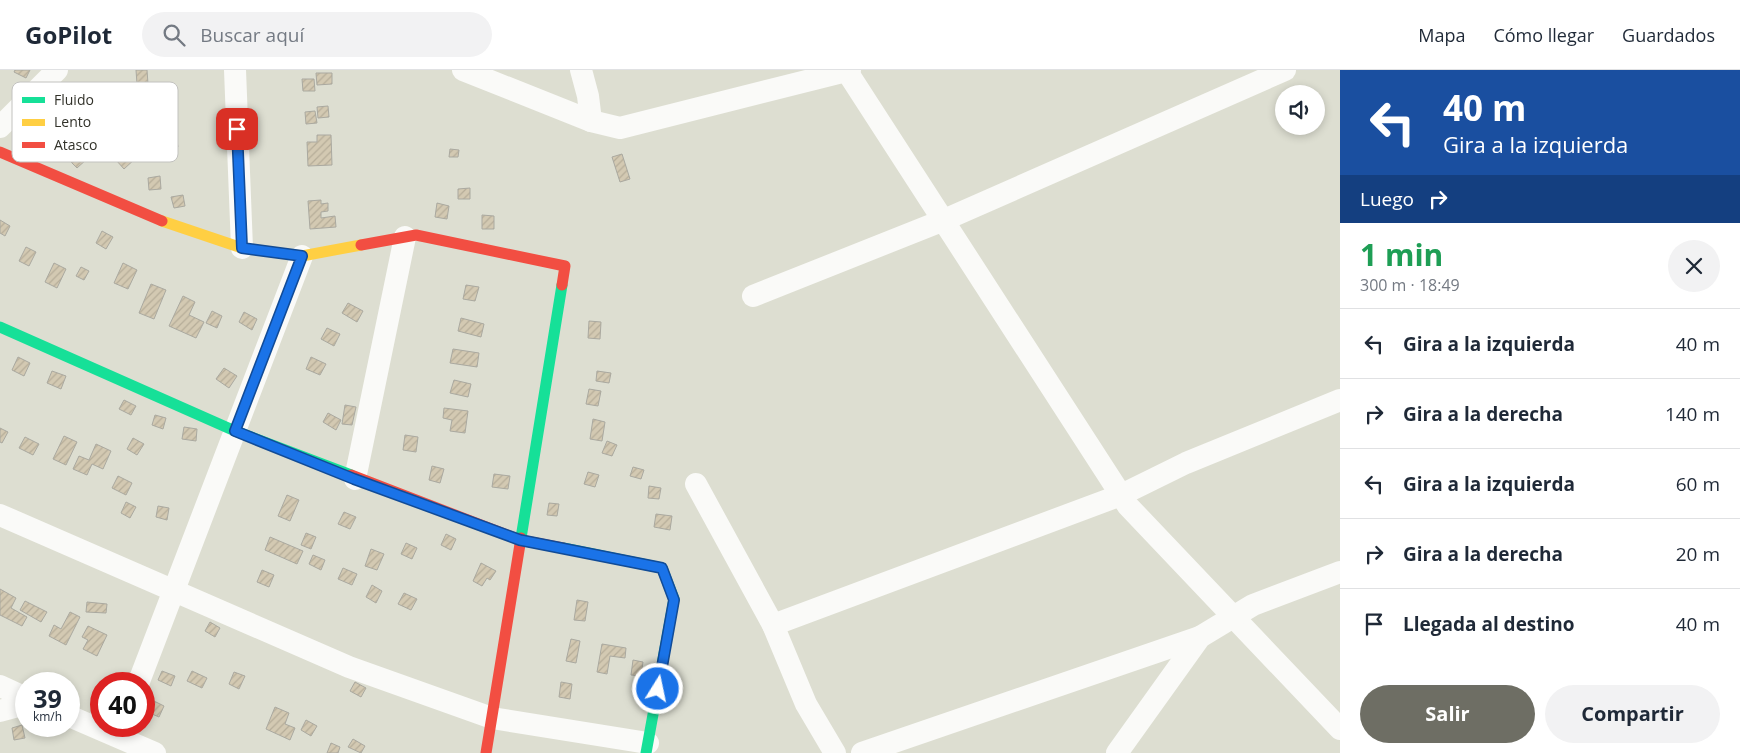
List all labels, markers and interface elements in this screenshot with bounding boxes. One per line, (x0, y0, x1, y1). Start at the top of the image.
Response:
search box (142, 12, 492, 57)
text: GoPilot (25, 18, 112, 51)
icon: search (160, 21, 188, 49)
text: Buscar aquí (200, 22, 304, 48)
text: Mapa (1418, 23, 1465, 47)
text: Cómo llegar (1493, 23, 1594, 47)
text: Guardados (1622, 23, 1715, 47)
legend (12, 82, 178, 162)
text: 40 m (1443, 84, 1526, 131)
map controls (1275, 85, 1325, 135)
button: sound (1275, 85, 1325, 135)
text: Fluido (54, 90, 94, 109)
icon: left (1360, 90, 1425, 155)
pin (216, 108, 258, 150)
text: Lento (54, 112, 91, 131)
icon: arrive (223, 115, 251, 143)
text: Gira a la izquierda (1443, 129, 1628, 159)
text: Atasco (54, 135, 97, 154)
icon: right (1424, 185, 1452, 213)
text: Luego (1360, 186, 1414, 212)
text: 1 min (1360, 234, 1443, 275)
button: close (1668, 240, 1720, 292)
text: 300 m · 18:49 (1360, 274, 1460, 296)
icon: left (1360, 330, 1388, 358)
text: Gira a la izquierda (1403, 331, 1575, 357)
text: 40 m (1676, 331, 1720, 357)
icon: right (1360, 400, 1388, 428)
text: Gira a la derecha (1403, 401, 1563, 427)
text: 140 m (1665, 401, 1720, 427)
icon: left (1360, 470, 1388, 498)
text: Gira a la izquierda (1403, 471, 1575, 497)
text: 60 m (1676, 471, 1720, 497)
icon: right (1360, 540, 1388, 568)
text: Gira a la derecha (1403, 541, 1563, 567)
text: 20 m (1676, 541, 1720, 567)
icon: arrive (1360, 610, 1388, 638)
text: Llegada al destino (1403, 611, 1575, 637)
text: 40 m (1676, 611, 1720, 637)
position arrow (631, 662, 683, 714)
speed limit sign: 40 (90, 672, 155, 737)
text: 39 (33, 681, 62, 715)
button: Salir (1360, 685, 1535, 743)
button: Compartir (1545, 685, 1720, 743)
text: km/h (33, 708, 62, 725)

